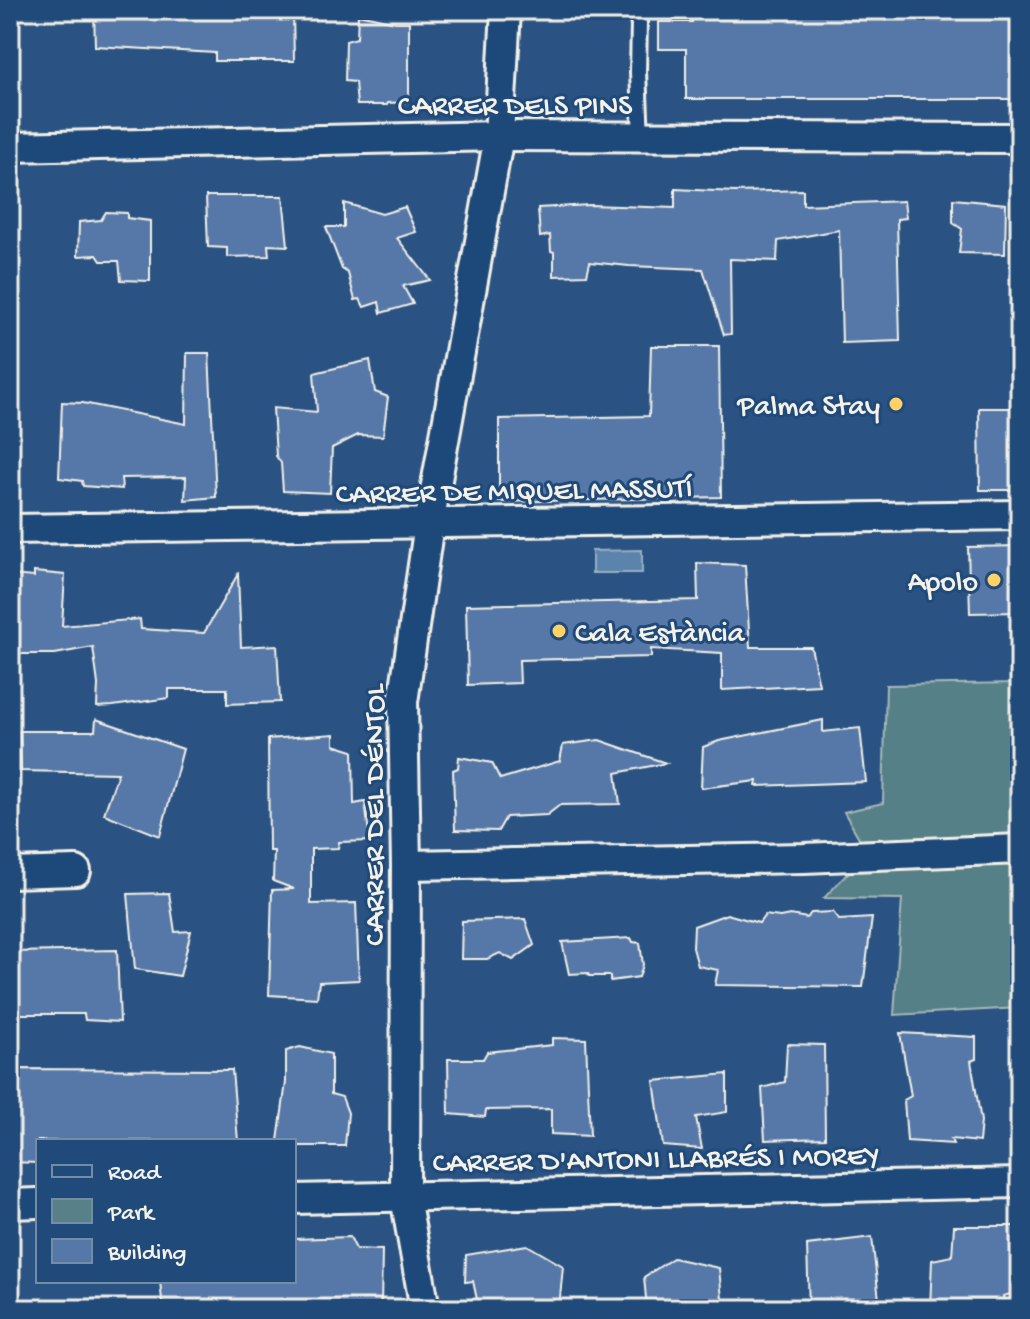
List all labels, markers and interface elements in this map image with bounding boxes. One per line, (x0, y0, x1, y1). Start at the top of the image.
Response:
street label: CARRER DELS PINS (398, 91, 632, 126)
place label: Palma Stay (737, 391, 880, 426)
marker: Palma Stay (887, 395, 905, 413)
street label: CARRER DE MIQUEL MASSUTÍ (335, 473, 694, 514)
place label: Apolo (908, 567, 978, 602)
marker: Apolo (985, 571, 1003, 589)
place label: Cala Estància (575, 618, 746, 653)
marker: Cala Estància (550, 622, 568, 640)
street label: CARRER DEL DÉNTOL (360, 683, 395, 946)
legend (36, 1139, 296, 1283)
street label: CARRER D'ANTONI LLABRÉS I MOREY (432, 1140, 880, 1183)
text: Road (108, 1160, 162, 1189)
text: Park (107, 1200, 156, 1229)
text: Building (107, 1240, 186, 1269)

